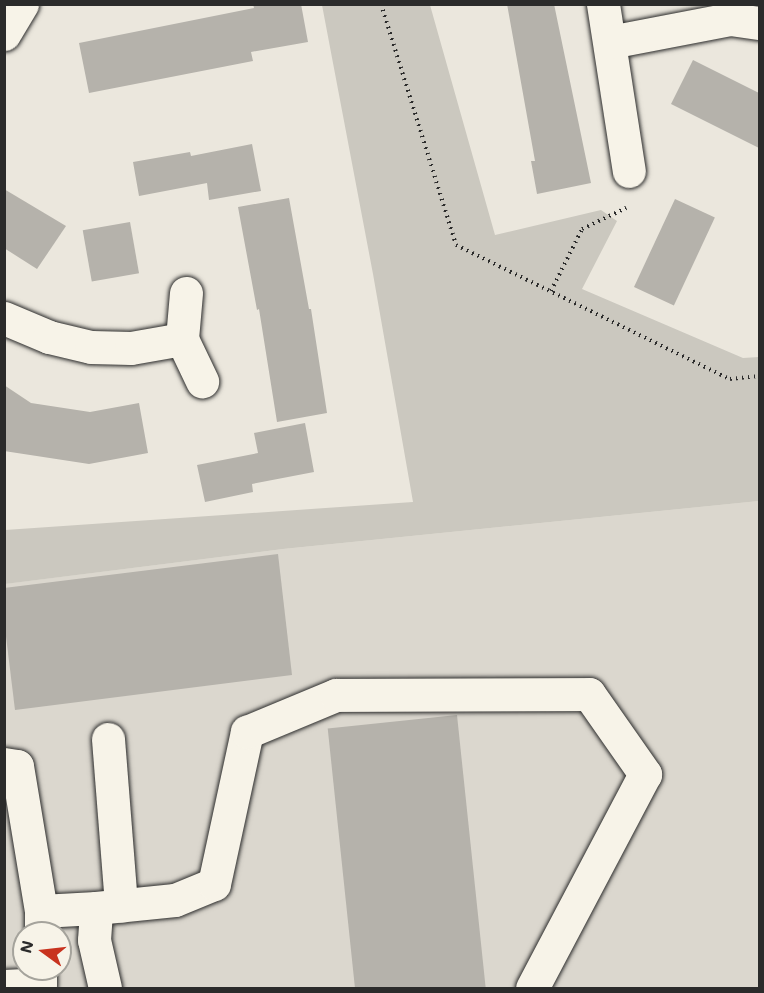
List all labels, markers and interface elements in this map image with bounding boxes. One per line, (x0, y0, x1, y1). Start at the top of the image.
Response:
north arrow (12, 921, 72, 981)
text: N (14, 938, 38, 955)

